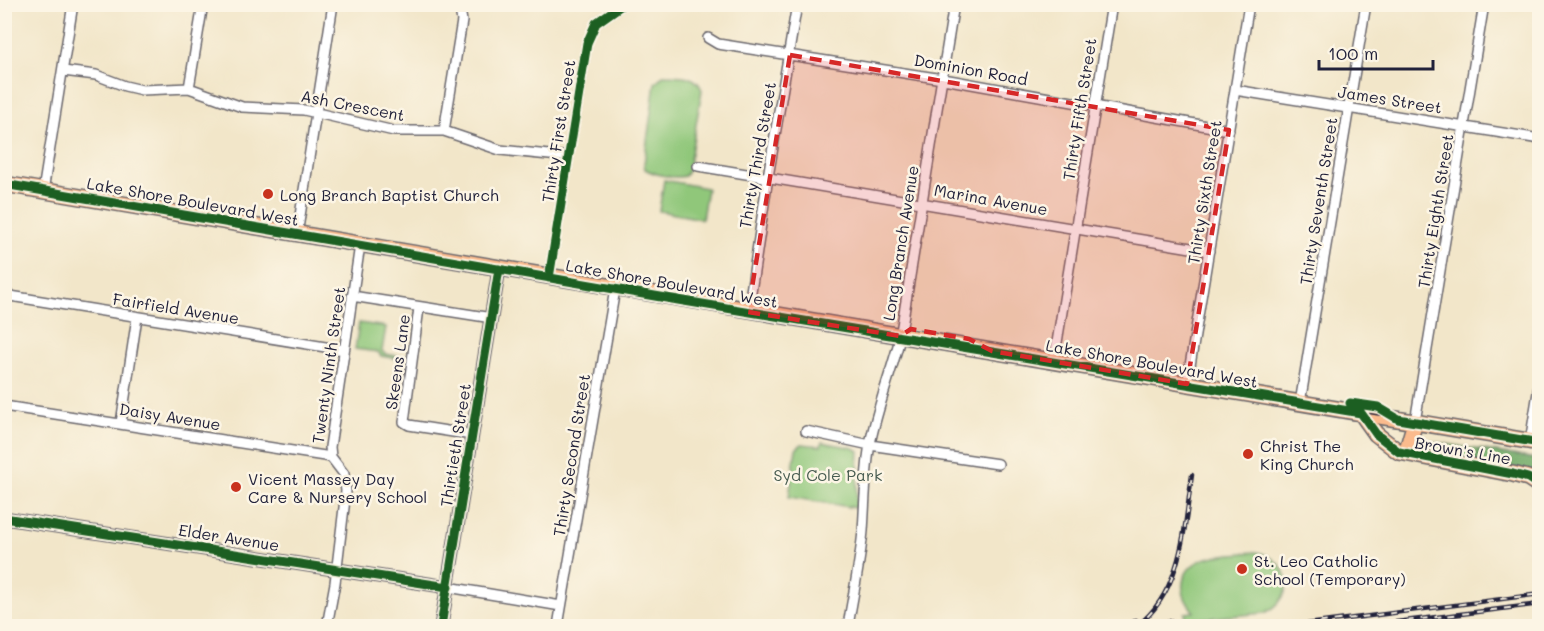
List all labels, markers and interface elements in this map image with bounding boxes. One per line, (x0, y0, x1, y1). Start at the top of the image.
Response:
scale bar (1319, 33, 1433, 71)
street label: Thirty Fifth Street (1057, 36, 1101, 182)
text: 100 m (1328, 41, 1378, 65)
street label: Dominion Road (912, 49, 1030, 89)
street label: Thirty First Street (536, 58, 580, 204)
street label: Thirty Third Street (734, 80, 780, 230)
street label: James Street (1336, 80, 1444, 118)
street label: Ash Crescent (299, 85, 407, 125)
street label: Thirty Seventh Street (1294, 116, 1342, 286)
street label: Thirty Sixth Street (1182, 118, 1226, 266)
street label: Thirty Eighth Street (1412, 132, 1458, 290)
street label: Long Branch Avenue (877, 164, 923, 322)
street label: Lake Shore Boulevard West (85, 172, 301, 230)
street label: Marina Avenue (933, 179, 1049, 219)
place label: Long Branch Baptist Church (280, 184, 499, 205)
marker: Long Branch Baptist Church (261, 187, 275, 201)
street label: Lake Shore Boulevard West (564, 254, 780, 312)
street label: Twenty Ninth Street (307, 285, 349, 445)
street label: Fairfield Avenue (111, 288, 241, 328)
street label: Skeens Lane (380, 313, 414, 411)
street label: Lake Shore Boulevard West (1044, 334, 1260, 392)
street label: Thirty Second Street (548, 372, 594, 538)
street label: Thirtieth Street (435, 382, 475, 508)
street label: Daisy Avenue (118, 398, 222, 434)
street label: Brown's Line (1413, 431, 1513, 469)
place label: Christ The King Church (1260, 435, 1354, 474)
marker: Christ The King Church (1241, 447, 1255, 461)
park label: Syd Cole Park (774, 464, 882, 485)
place label: Vicent Massey Day Care & Nursery School (248, 468, 427, 507)
marker: Vicent Massey Day Care & Nursery School (229, 480, 243, 494)
street label: Elder Avenue (177, 519, 281, 555)
place label: St. Leo Catholic School (Temporary) (1254, 550, 1406, 589)
marker: St. Leo Catholic School (Temporary) (1235, 562, 1249, 576)

